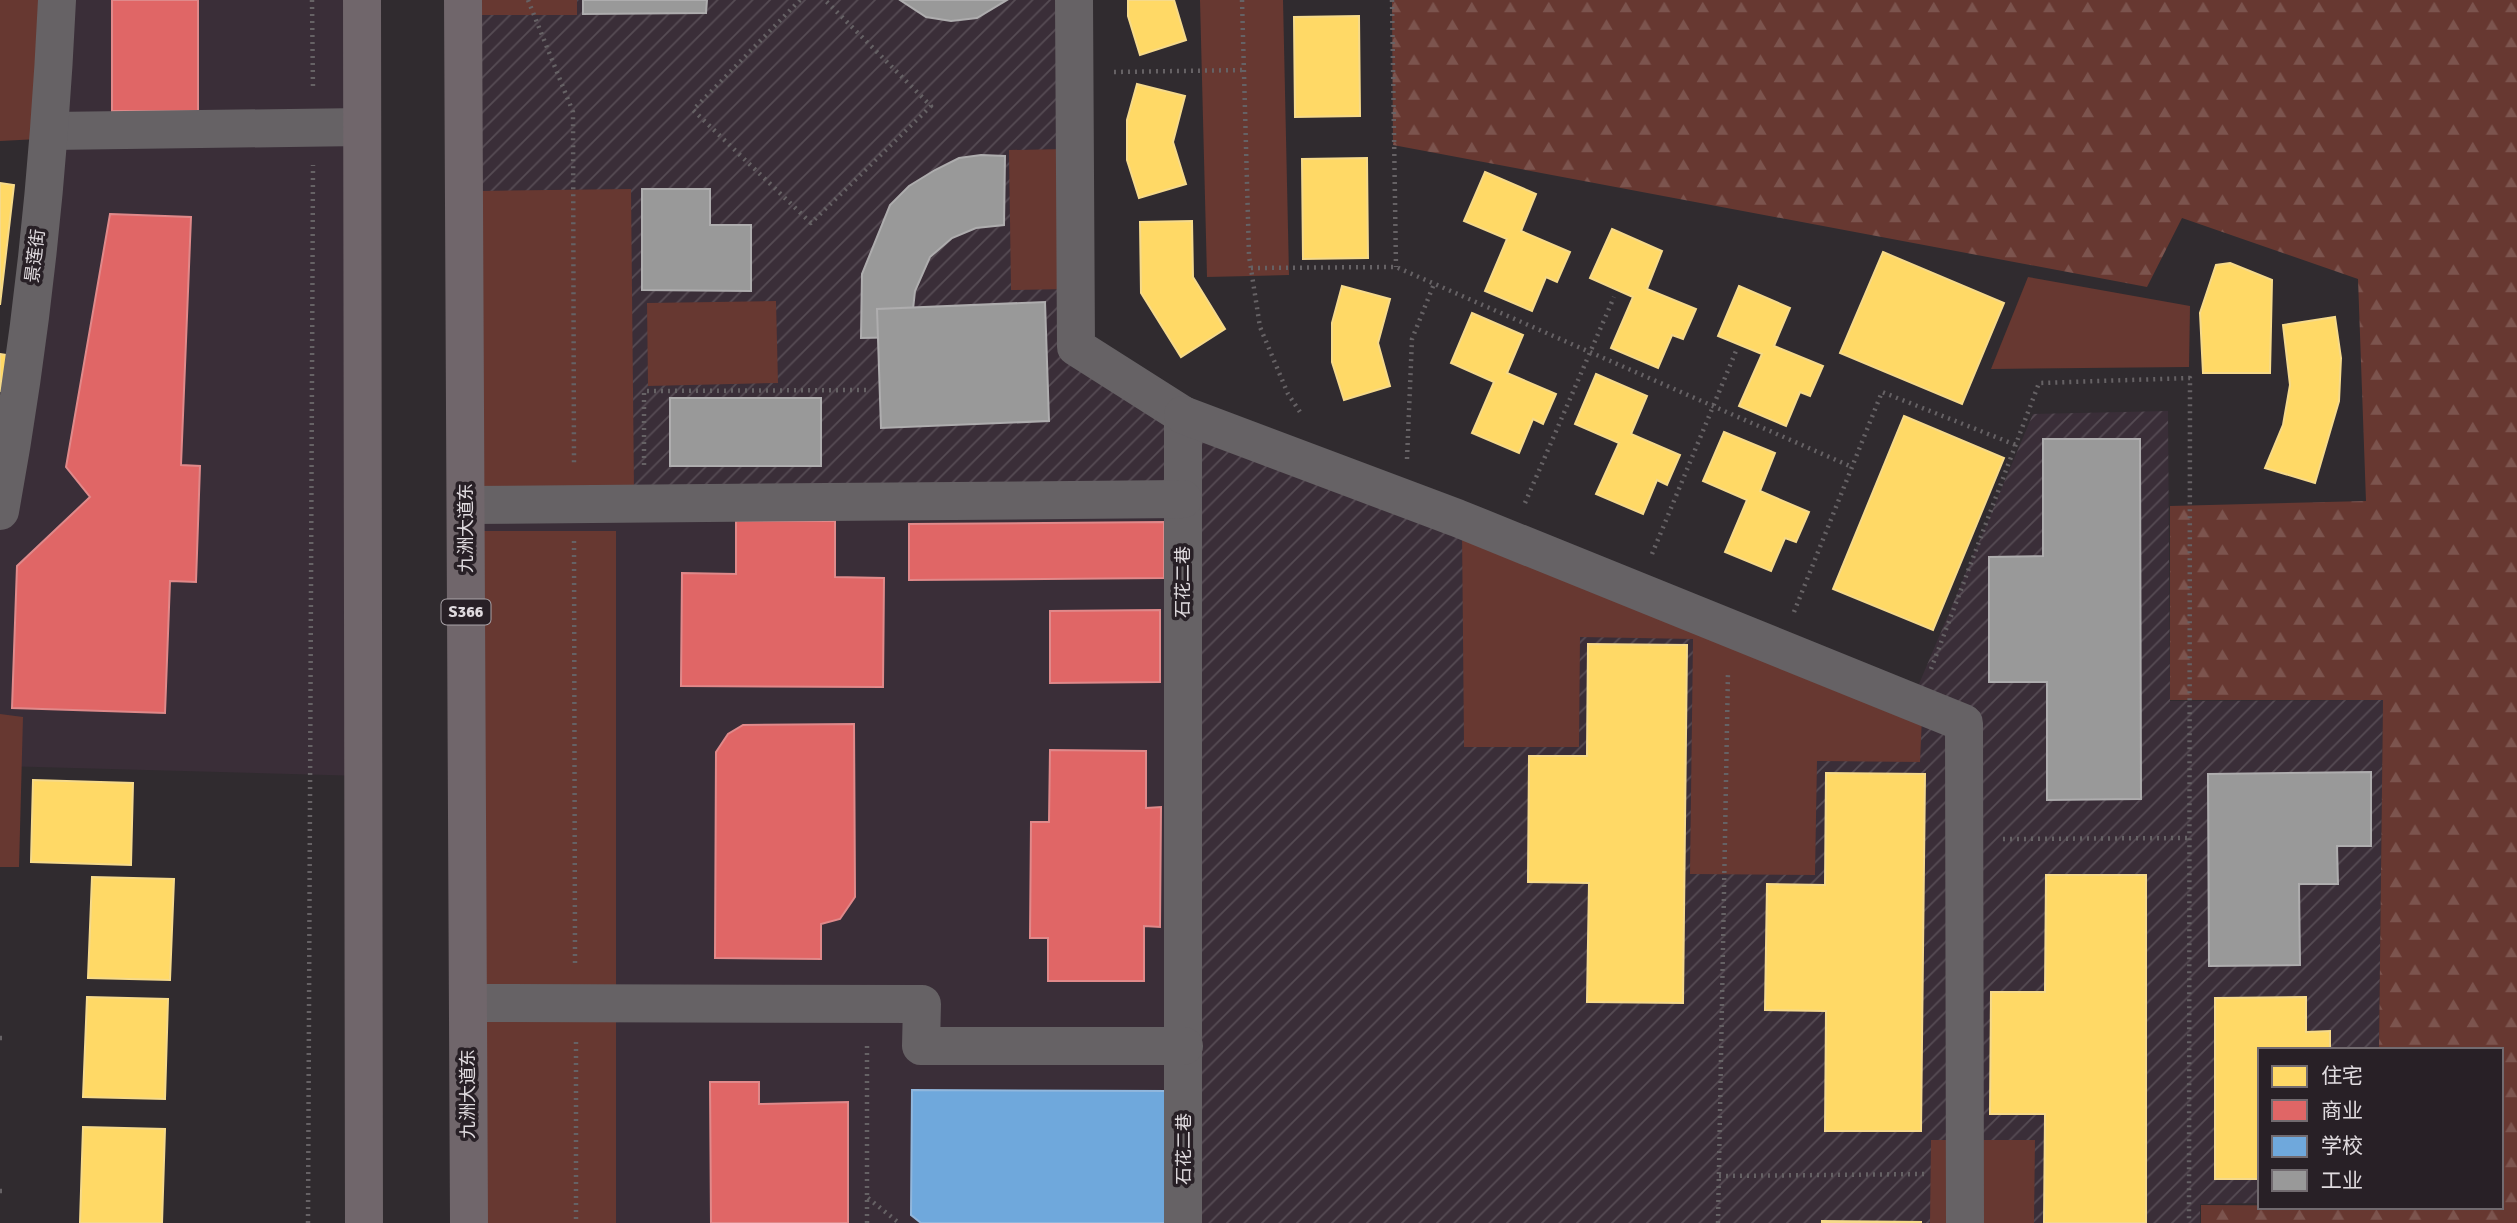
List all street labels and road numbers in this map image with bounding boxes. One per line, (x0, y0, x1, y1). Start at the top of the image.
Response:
street label: 景莲街 (21, 228, 49, 284)
street label: 九洲大道东 (455, 483, 477, 573)
street label: 石花二巷 (1172, 546, 1194, 618)
road number: S366 (442, 600, 490, 624)
street label: 九洲大道东 (457, 1049, 479, 1139)
street label: 石花二巷 (1173, 1113, 1195, 1185)

